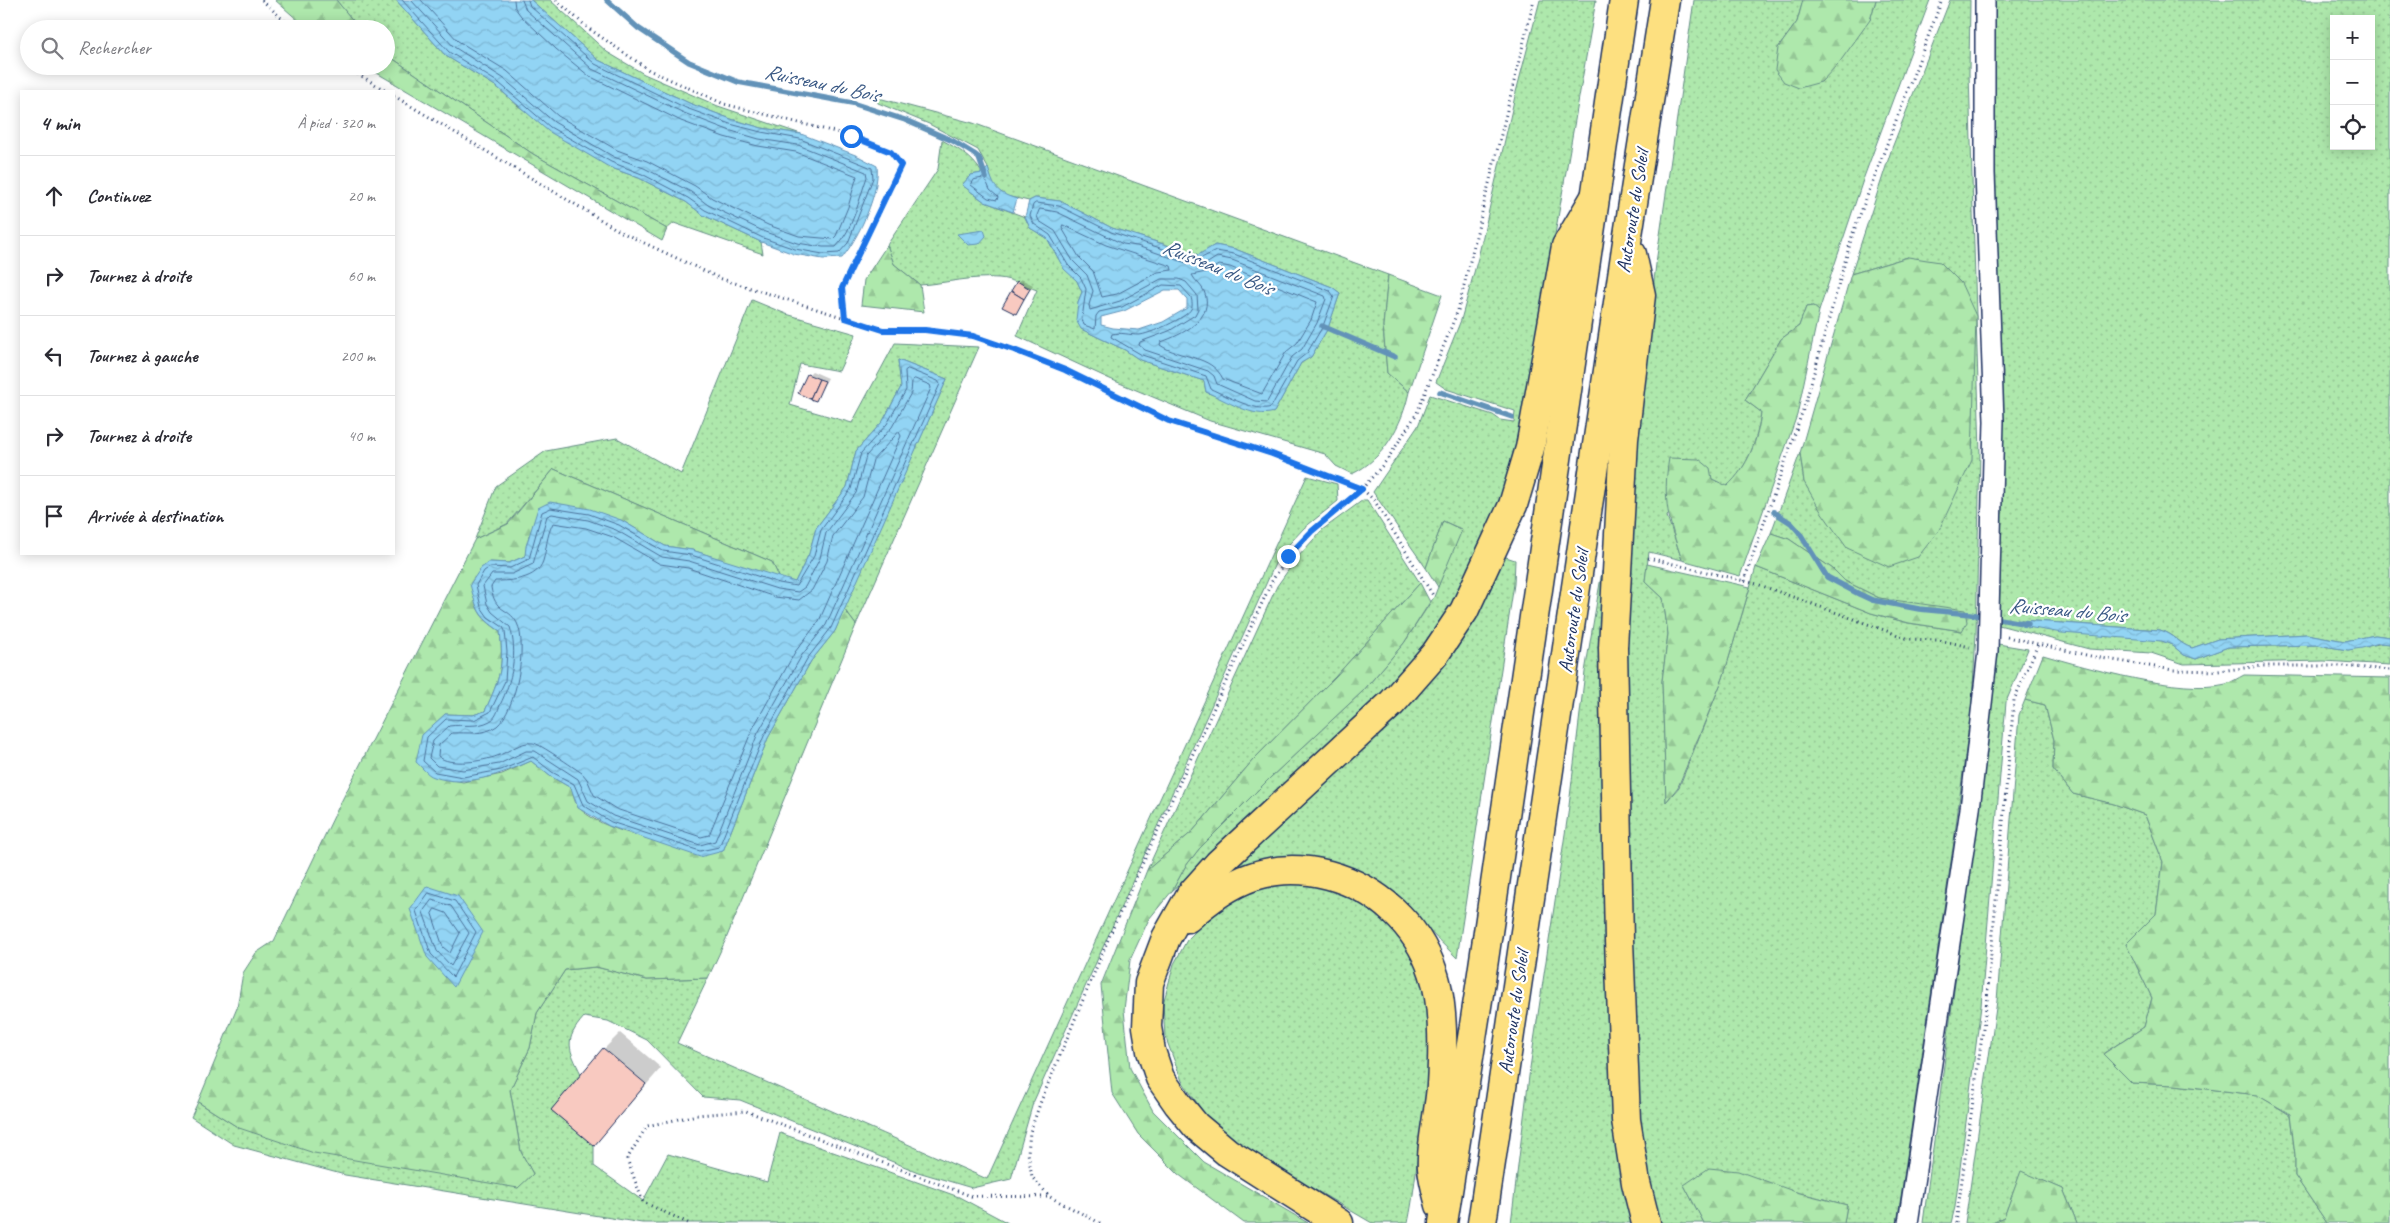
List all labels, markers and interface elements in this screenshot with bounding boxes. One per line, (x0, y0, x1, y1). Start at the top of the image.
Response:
map controls (2330, 15, 2375, 150)
button: + (2330, 15, 2375, 60)
search box (20, 20, 395, 75)
icon: search (38, 34, 66, 62)
text: Rechercher (78, 36, 151, 60)
water label: Ruisseau du Bois (763, 58, 885, 109)
button: − (2330, 60, 2375, 105)
button: locate (2330, 105, 2375, 150)
text: 4 min (40, 110, 80, 136)
text: À pied · 320 m (297, 113, 375, 133)
route start (840, 125, 863, 148)
street label: Autoroute du Soleil (1610, 144, 1655, 274)
icon: ahead (40, 182, 68, 210)
text: Continuez (87, 184, 150, 208)
text: 20 m (348, 186, 375, 206)
water label: Ruisseau du Bois (1159, 233, 1280, 302)
icon: right (40, 262, 68, 290)
text: Tournez à droite (87, 264, 191, 288)
text: 60 m (348, 266, 375, 286)
icon: left (40, 342, 68, 370)
text: Tournez à gauche (87, 344, 198, 368)
text: 200 m (341, 346, 375, 366)
icon: right (40, 422, 68, 450)
text: Tournez à droite (87, 424, 191, 448)
text: 40 m (348, 426, 375, 446)
icon: arrive (40, 502, 68, 530)
text: Arrivée à destination (87, 504, 223, 528)
street label: Autoroute du Soleil (1552, 544, 1595, 674)
route end (1277, 545, 1300, 568)
water label: Ruisseau du Bois (2008, 592, 2130, 628)
street label: Autoroute du Soleil (1492, 945, 1535, 1075)

